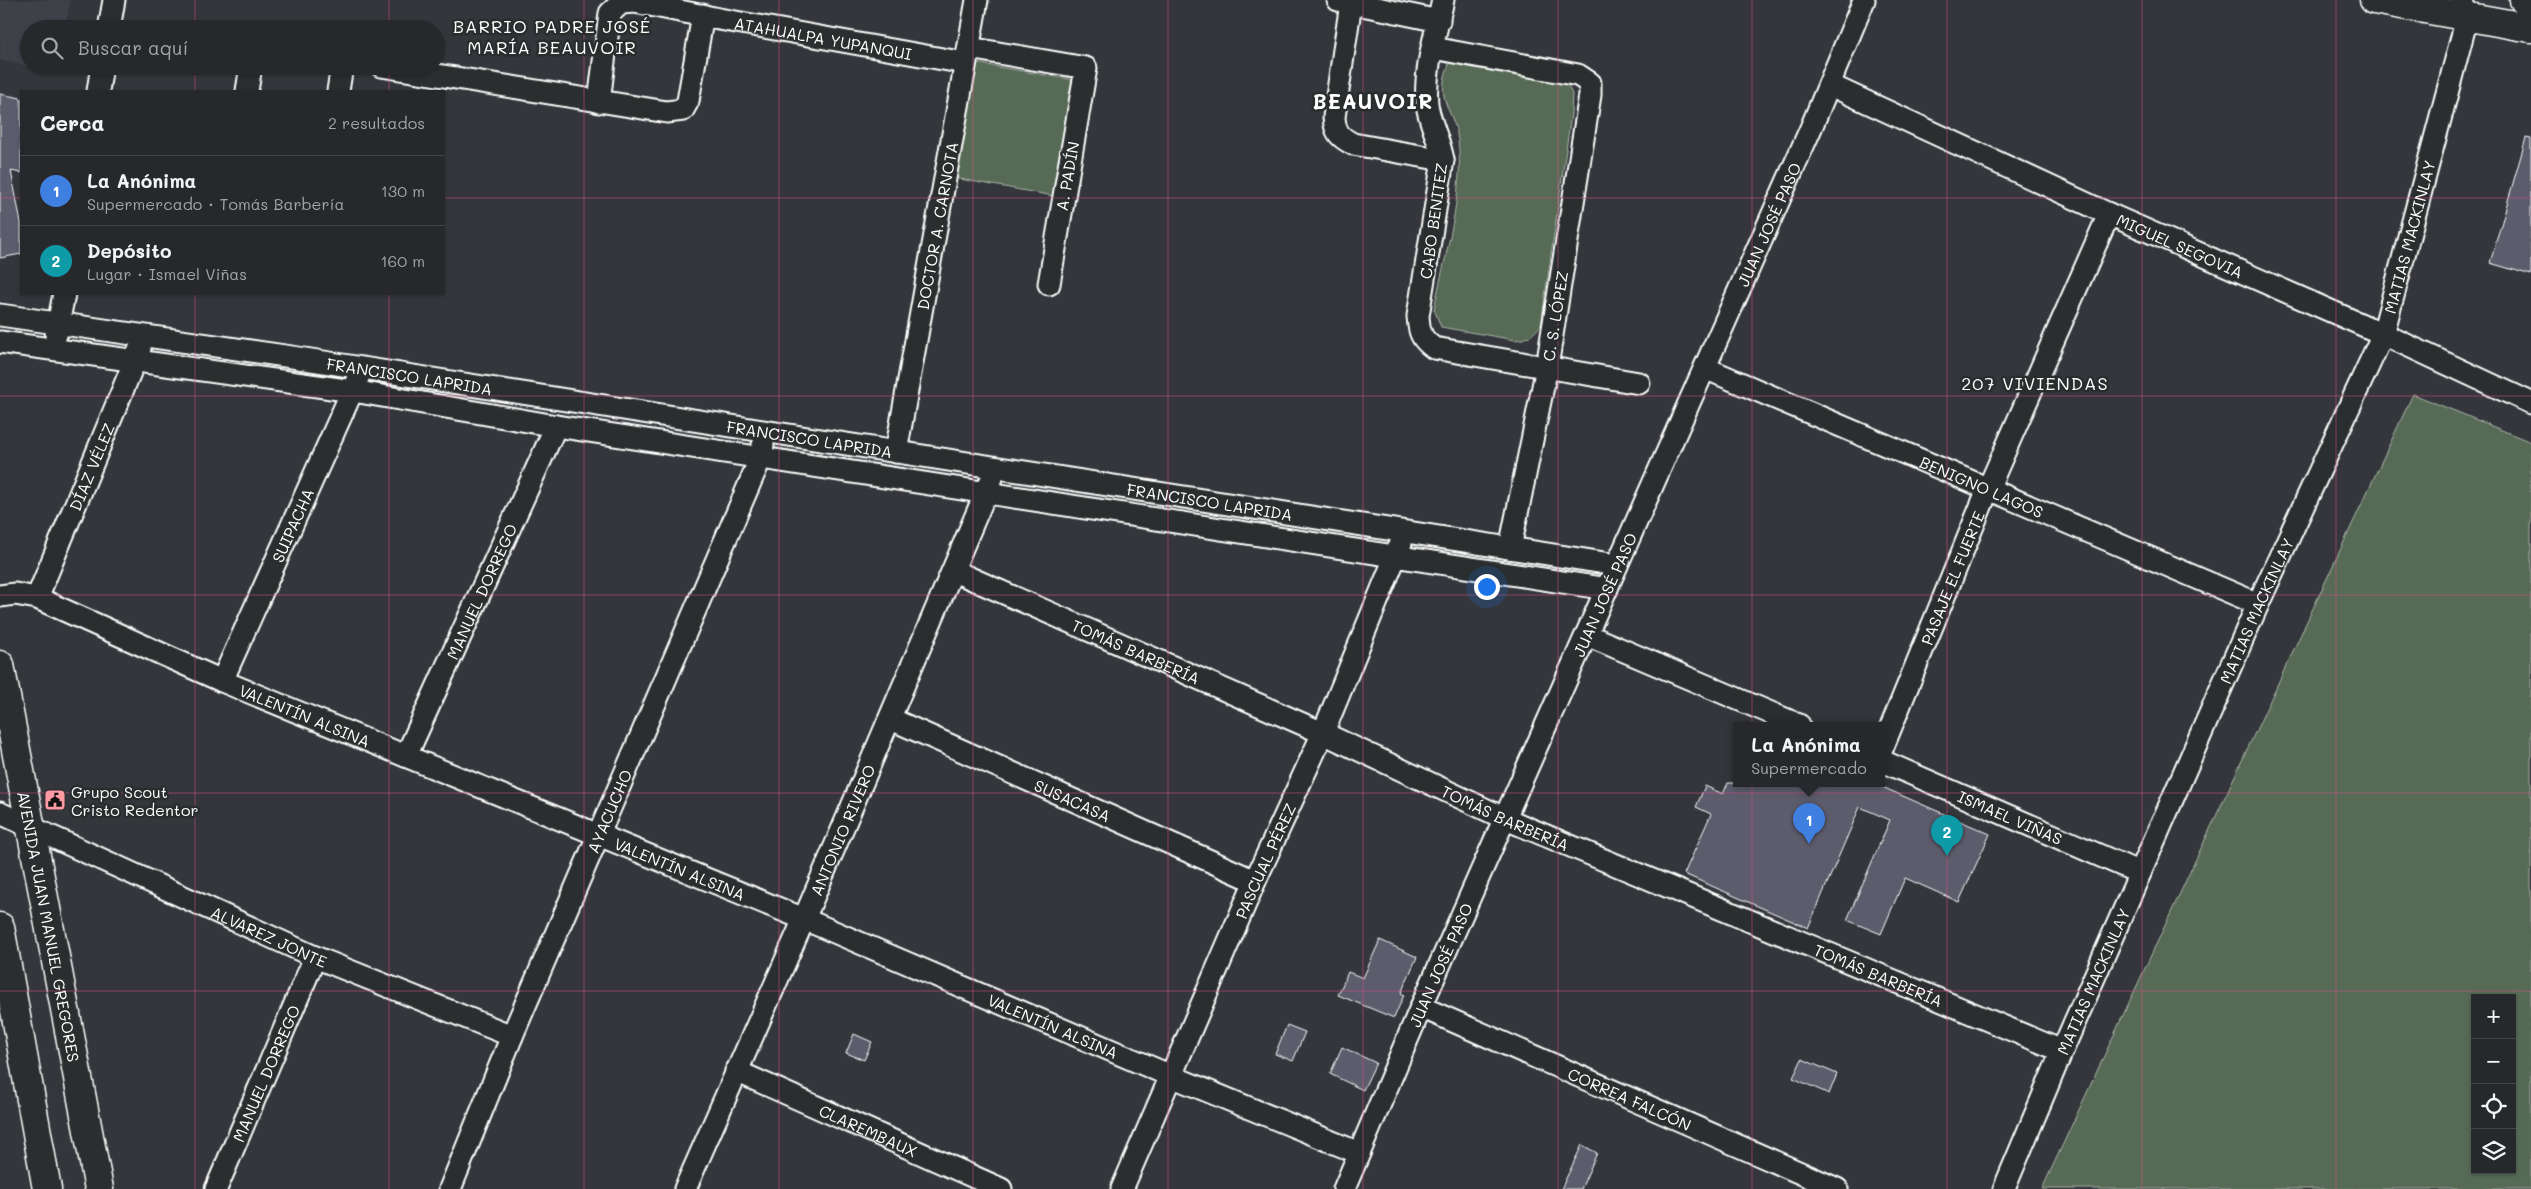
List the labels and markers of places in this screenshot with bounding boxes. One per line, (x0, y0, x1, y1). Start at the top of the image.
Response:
place label: Grupo Scout Cristo Redentor (71, 781, 198, 820)
public building icon: Grupo Scout Cristo Redentor (43, 788, 67, 812)
pin: 1 (1793, 803, 1825, 844)
pin: 2 (1931, 815, 1963, 856)

